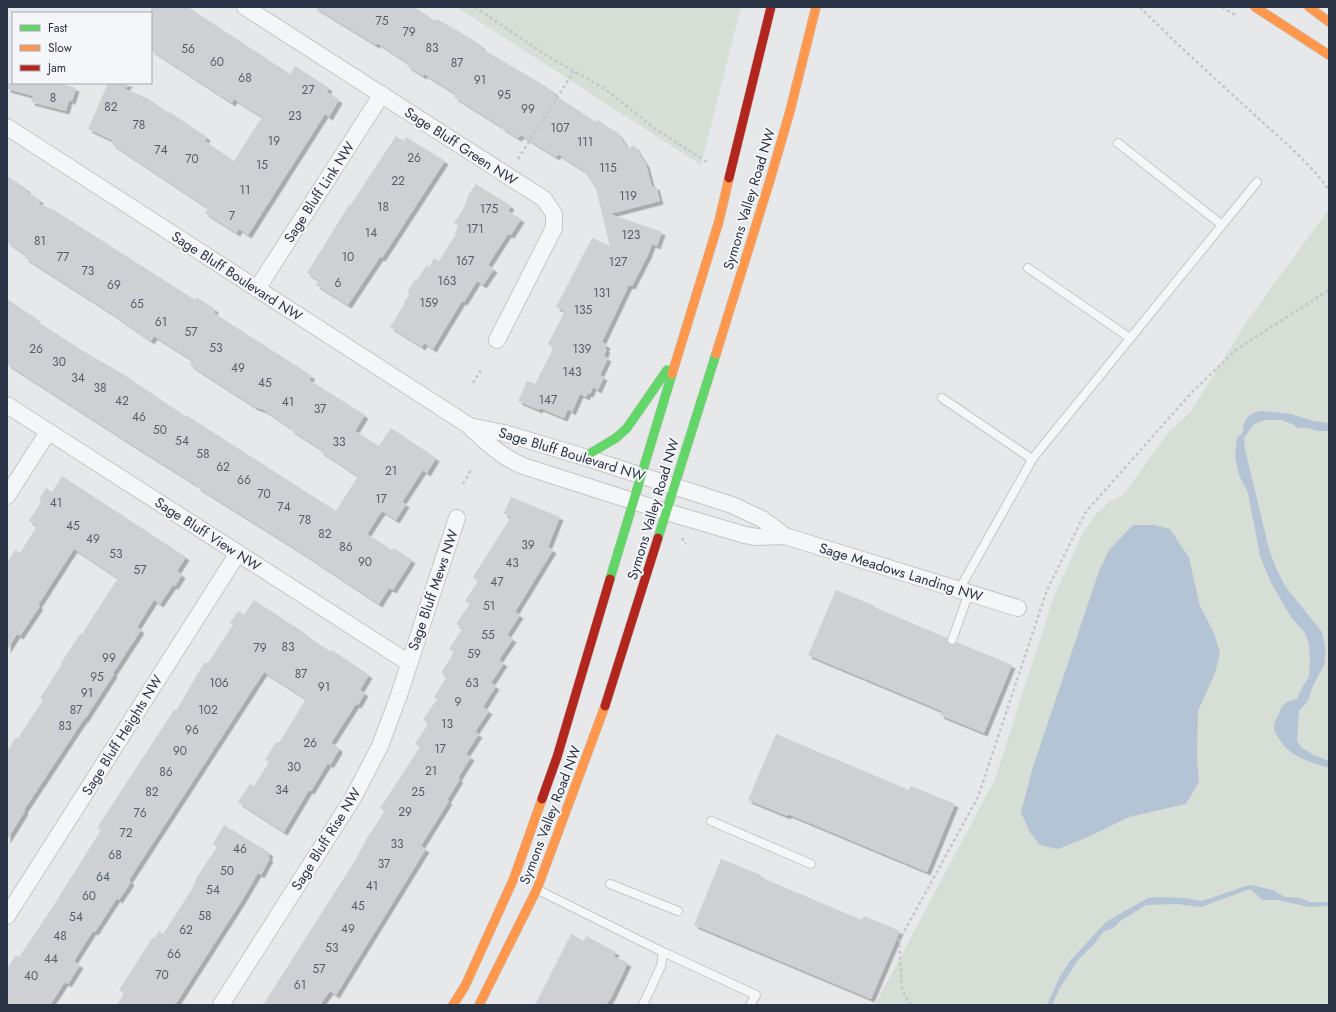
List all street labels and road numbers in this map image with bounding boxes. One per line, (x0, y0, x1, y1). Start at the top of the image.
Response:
street label: Sage Bluff Green NW (401, 102, 521, 190)
street label: Symons Valley Road NW (718, 126, 780, 272)
street label: Sage Bluff Link NW (279, 137, 359, 246)
street label: Sage Bluff Boulevard NW (168, 226, 306, 326)
street label: Sage Bluff Boulevard NW (496, 422, 648, 486)
street label: Symons Valley Road NW (622, 436, 684, 582)
street label: Sage Bluff View NW (151, 492, 265, 576)
street label: Sage Bluff Mews NW (403, 527, 463, 653)
street label: Sage Meadows Landing NW (817, 538, 985, 606)
street label: Sage Bluff Heights NW (77, 671, 167, 799)
street label: Symons Valley Road NW (514, 743, 586, 887)
street label: Sage Bluff Rise NW (286, 784, 366, 894)

